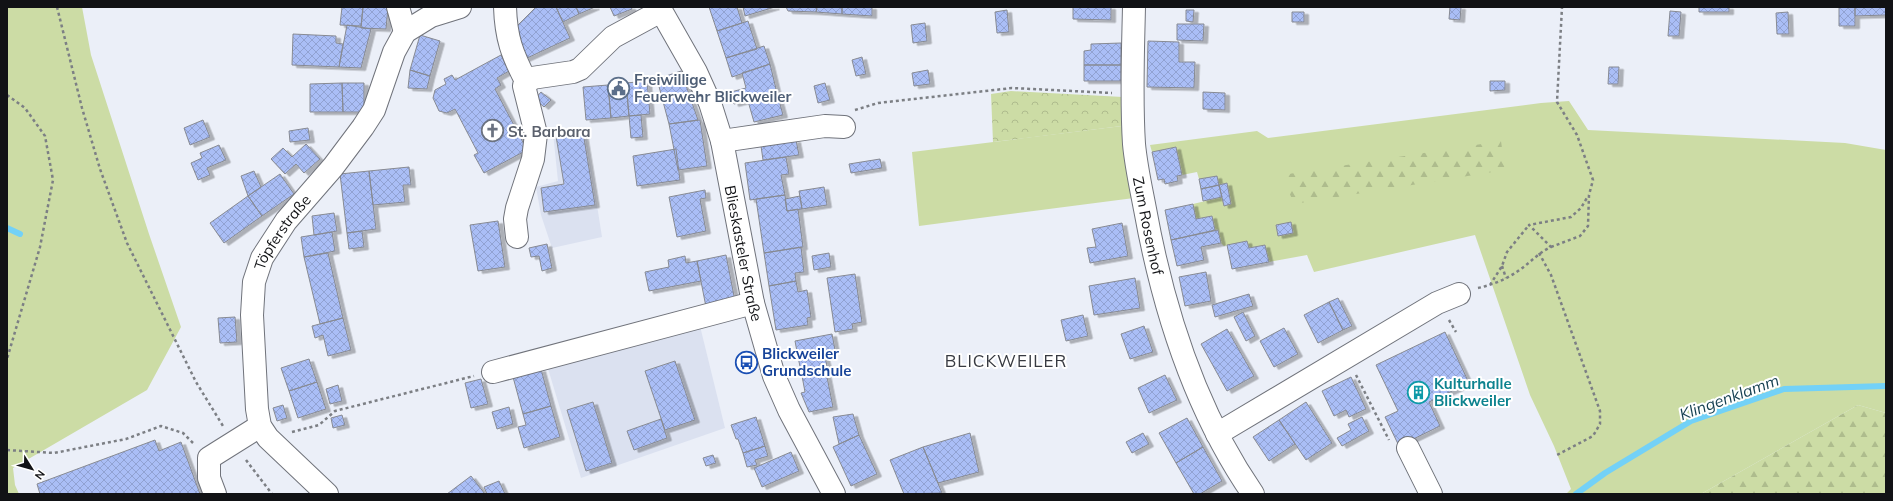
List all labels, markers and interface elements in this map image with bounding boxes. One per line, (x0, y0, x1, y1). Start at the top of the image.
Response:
place label: Freiwillige Feuerwehr Blickweiler (634, 70, 792, 106)
public building icon: Freiwillige Feuerwehr Blickweiler (606, 75, 632, 101)
church icon: St. Barbara (479, 118, 505, 144)
place label: St. Barbara (508, 122, 591, 141)
street label: Zum Rosenhof (1129, 175, 1168, 278)
street label: Blieskasteler Straße (721, 184, 767, 323)
street label: Töpferstraße (249, 190, 315, 272)
place label: Blickweiler Grundschule (762, 344, 851, 380)
bus stop icon: Blickweiler Grundschule (733, 349, 759, 375)
district label: BLICKWEILER (945, 350, 1067, 371)
water label: Klingenklamm (1676, 370, 1782, 424)
place label: Kulturhalle Blickweiler (1434, 374, 1512, 410)
building icon: Kulturhalle Blickweiler (1406, 379, 1432, 405)
north arrow (12, 449, 52, 489)
text: N (32, 467, 48, 483)

